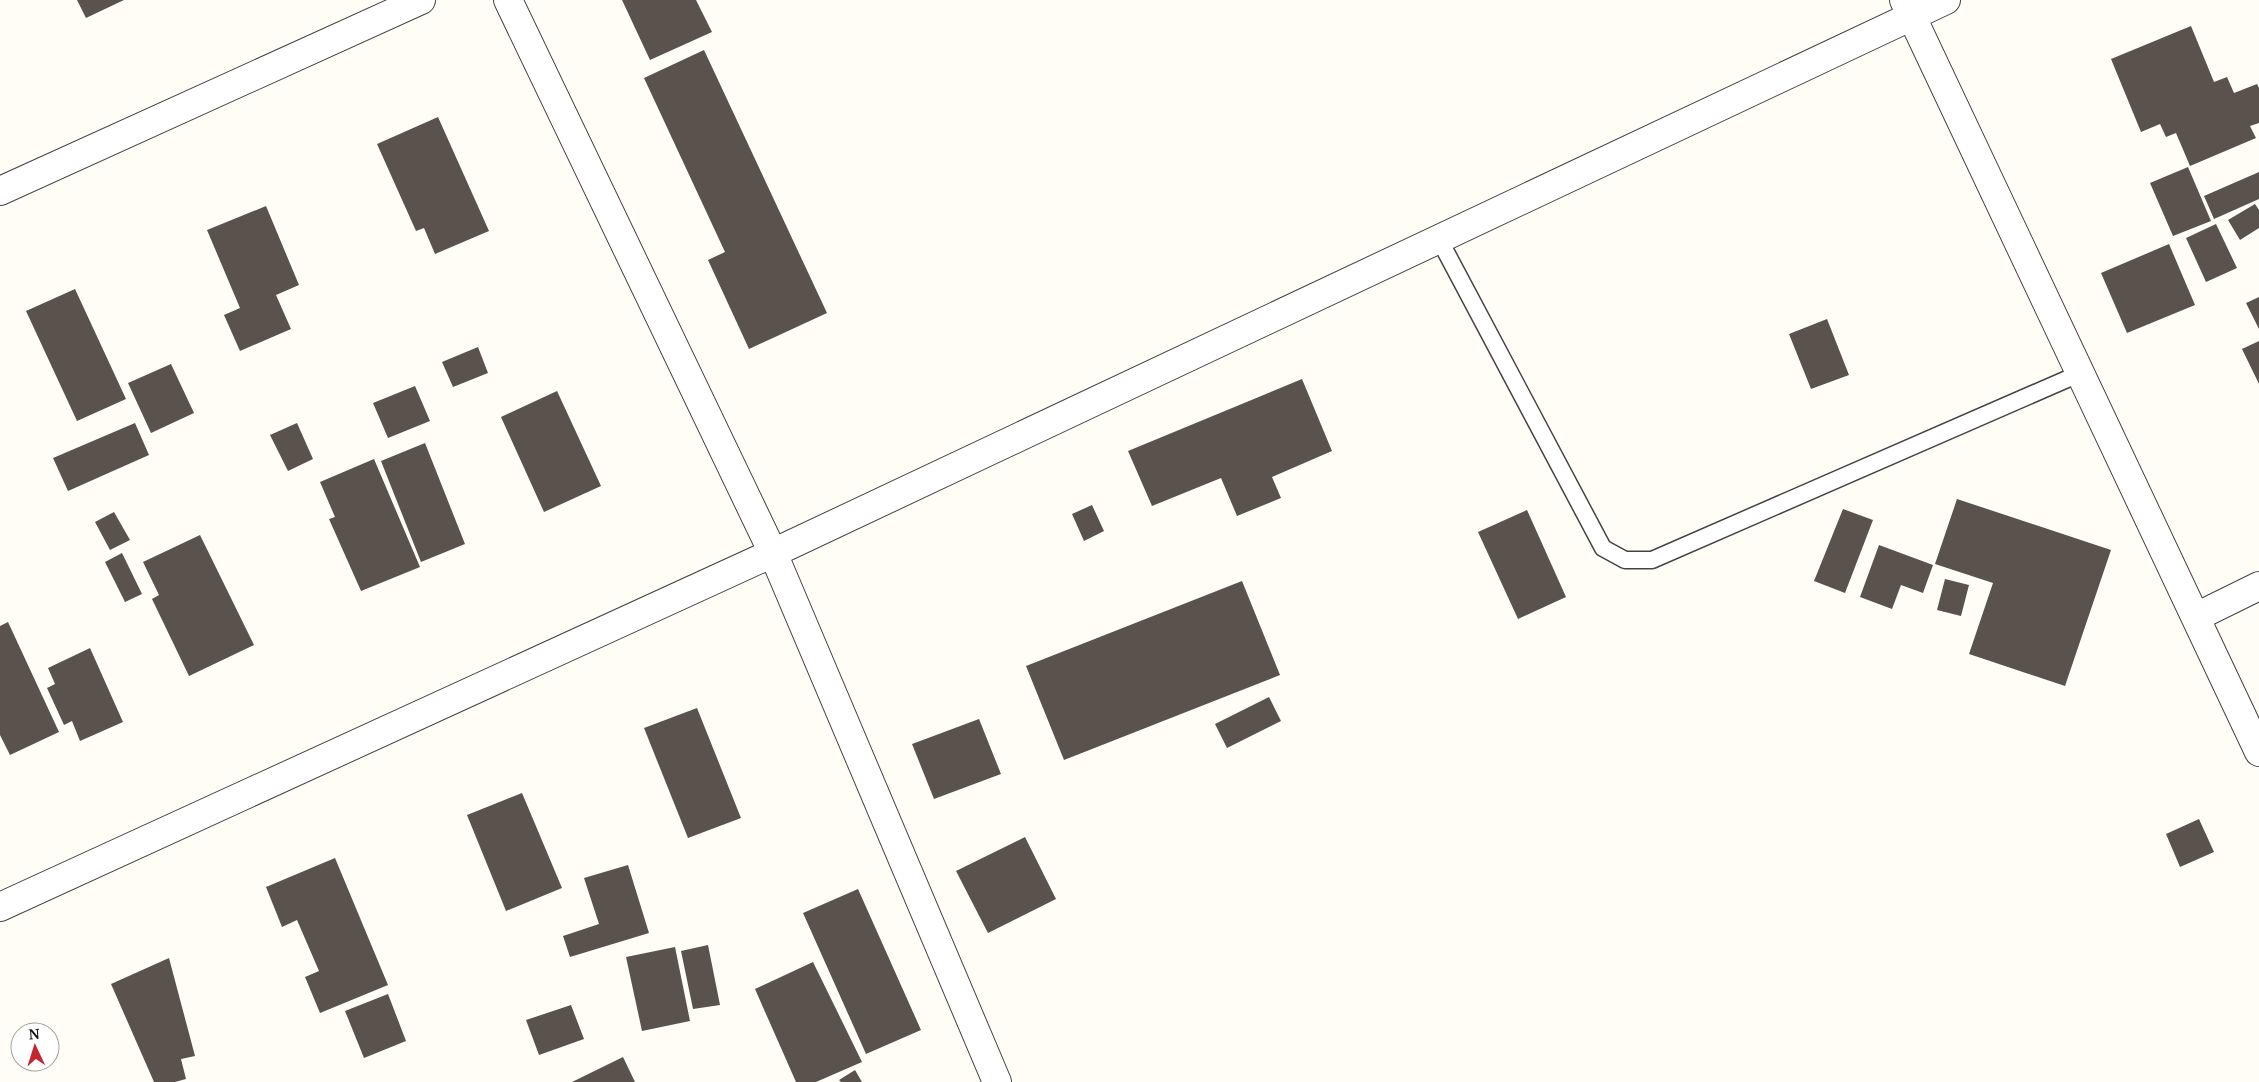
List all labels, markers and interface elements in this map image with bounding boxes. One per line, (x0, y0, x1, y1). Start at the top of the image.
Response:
north arrow (10, 1022, 60, 1072)
text: N (28, 1024, 40, 1043)

